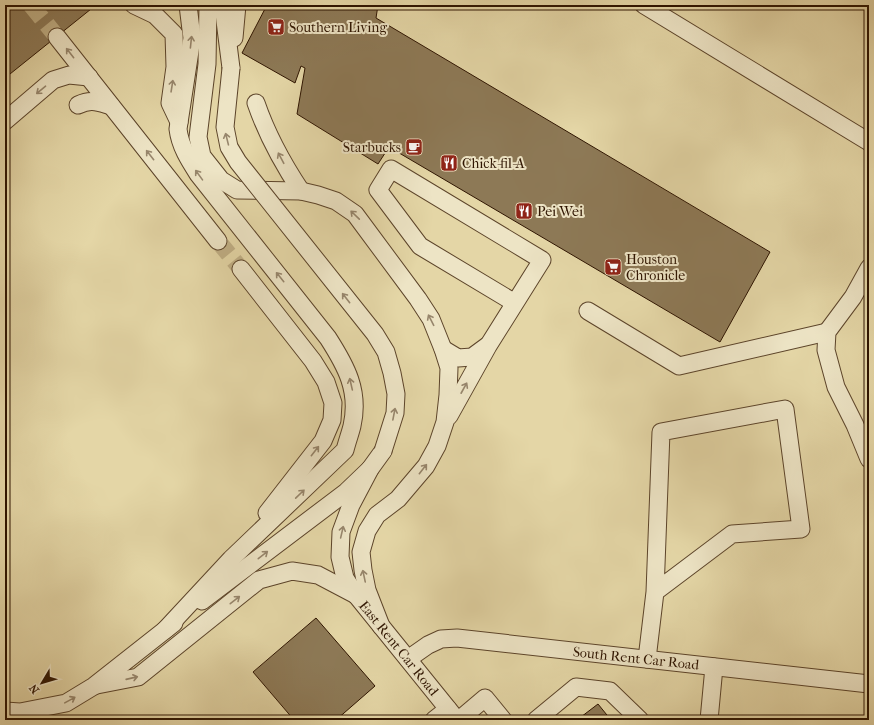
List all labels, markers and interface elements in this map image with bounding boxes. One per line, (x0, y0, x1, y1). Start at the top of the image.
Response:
supermarket icon: Southern Living (266, 17, 286, 37)
place label: Southern Living (289, 19, 387, 36)
one-way arrow (188, 36, 195, 49)
one-way arrow (65, 48, 74, 59)
one-way arrow (168, 80, 176, 93)
one-way arrow (35, 86, 46, 95)
one-way arrow (223, 132, 231, 145)
cafe icon: Starbucks (404, 137, 424, 157)
place label: Starbucks (343, 139, 401, 156)
one-way arrow (146, 150, 155, 161)
one-way arrow (277, 152, 284, 164)
restaurant icon: Chick-fil-A (439, 153, 459, 173)
place label: Chick-fil-A (462, 155, 526, 172)
one-way arrow (195, 170, 203, 181)
restaurant icon: Pei Wei (514, 201, 534, 221)
place label: Pei Wei (537, 203, 583, 220)
one-way arrow (350, 210, 360, 220)
place label: Houston Chronicle (626, 251, 685, 284)
supermarket icon: Houston Chronicle (603, 257, 623, 277)
one-way arrow (275, 271, 284, 282)
one-way arrow (342, 293, 351, 304)
one-way arrow (426, 314, 434, 326)
one-way arrow (347, 378, 355, 391)
one-way arrow (461, 382, 469, 394)
one-way arrow (390, 408, 398, 421)
one-way arrow (311, 446, 319, 457)
one-way arrow (419, 463, 427, 474)
one-way arrow (295, 489, 305, 498)
one-way arrow (339, 526, 347, 539)
one-way arrow (257, 550, 268, 559)
one-way arrow (360, 570, 368, 583)
one-way arrow (229, 595, 240, 604)
street label: East Rent Car Road (355, 597, 442, 699)
street label: South Rent Car Road (572, 643, 700, 674)
north arrow (22, 663, 62, 703)
one-way arrow (125, 673, 138, 681)
text: N (26, 681, 42, 696)
one-way arrow (64, 696, 76, 703)

